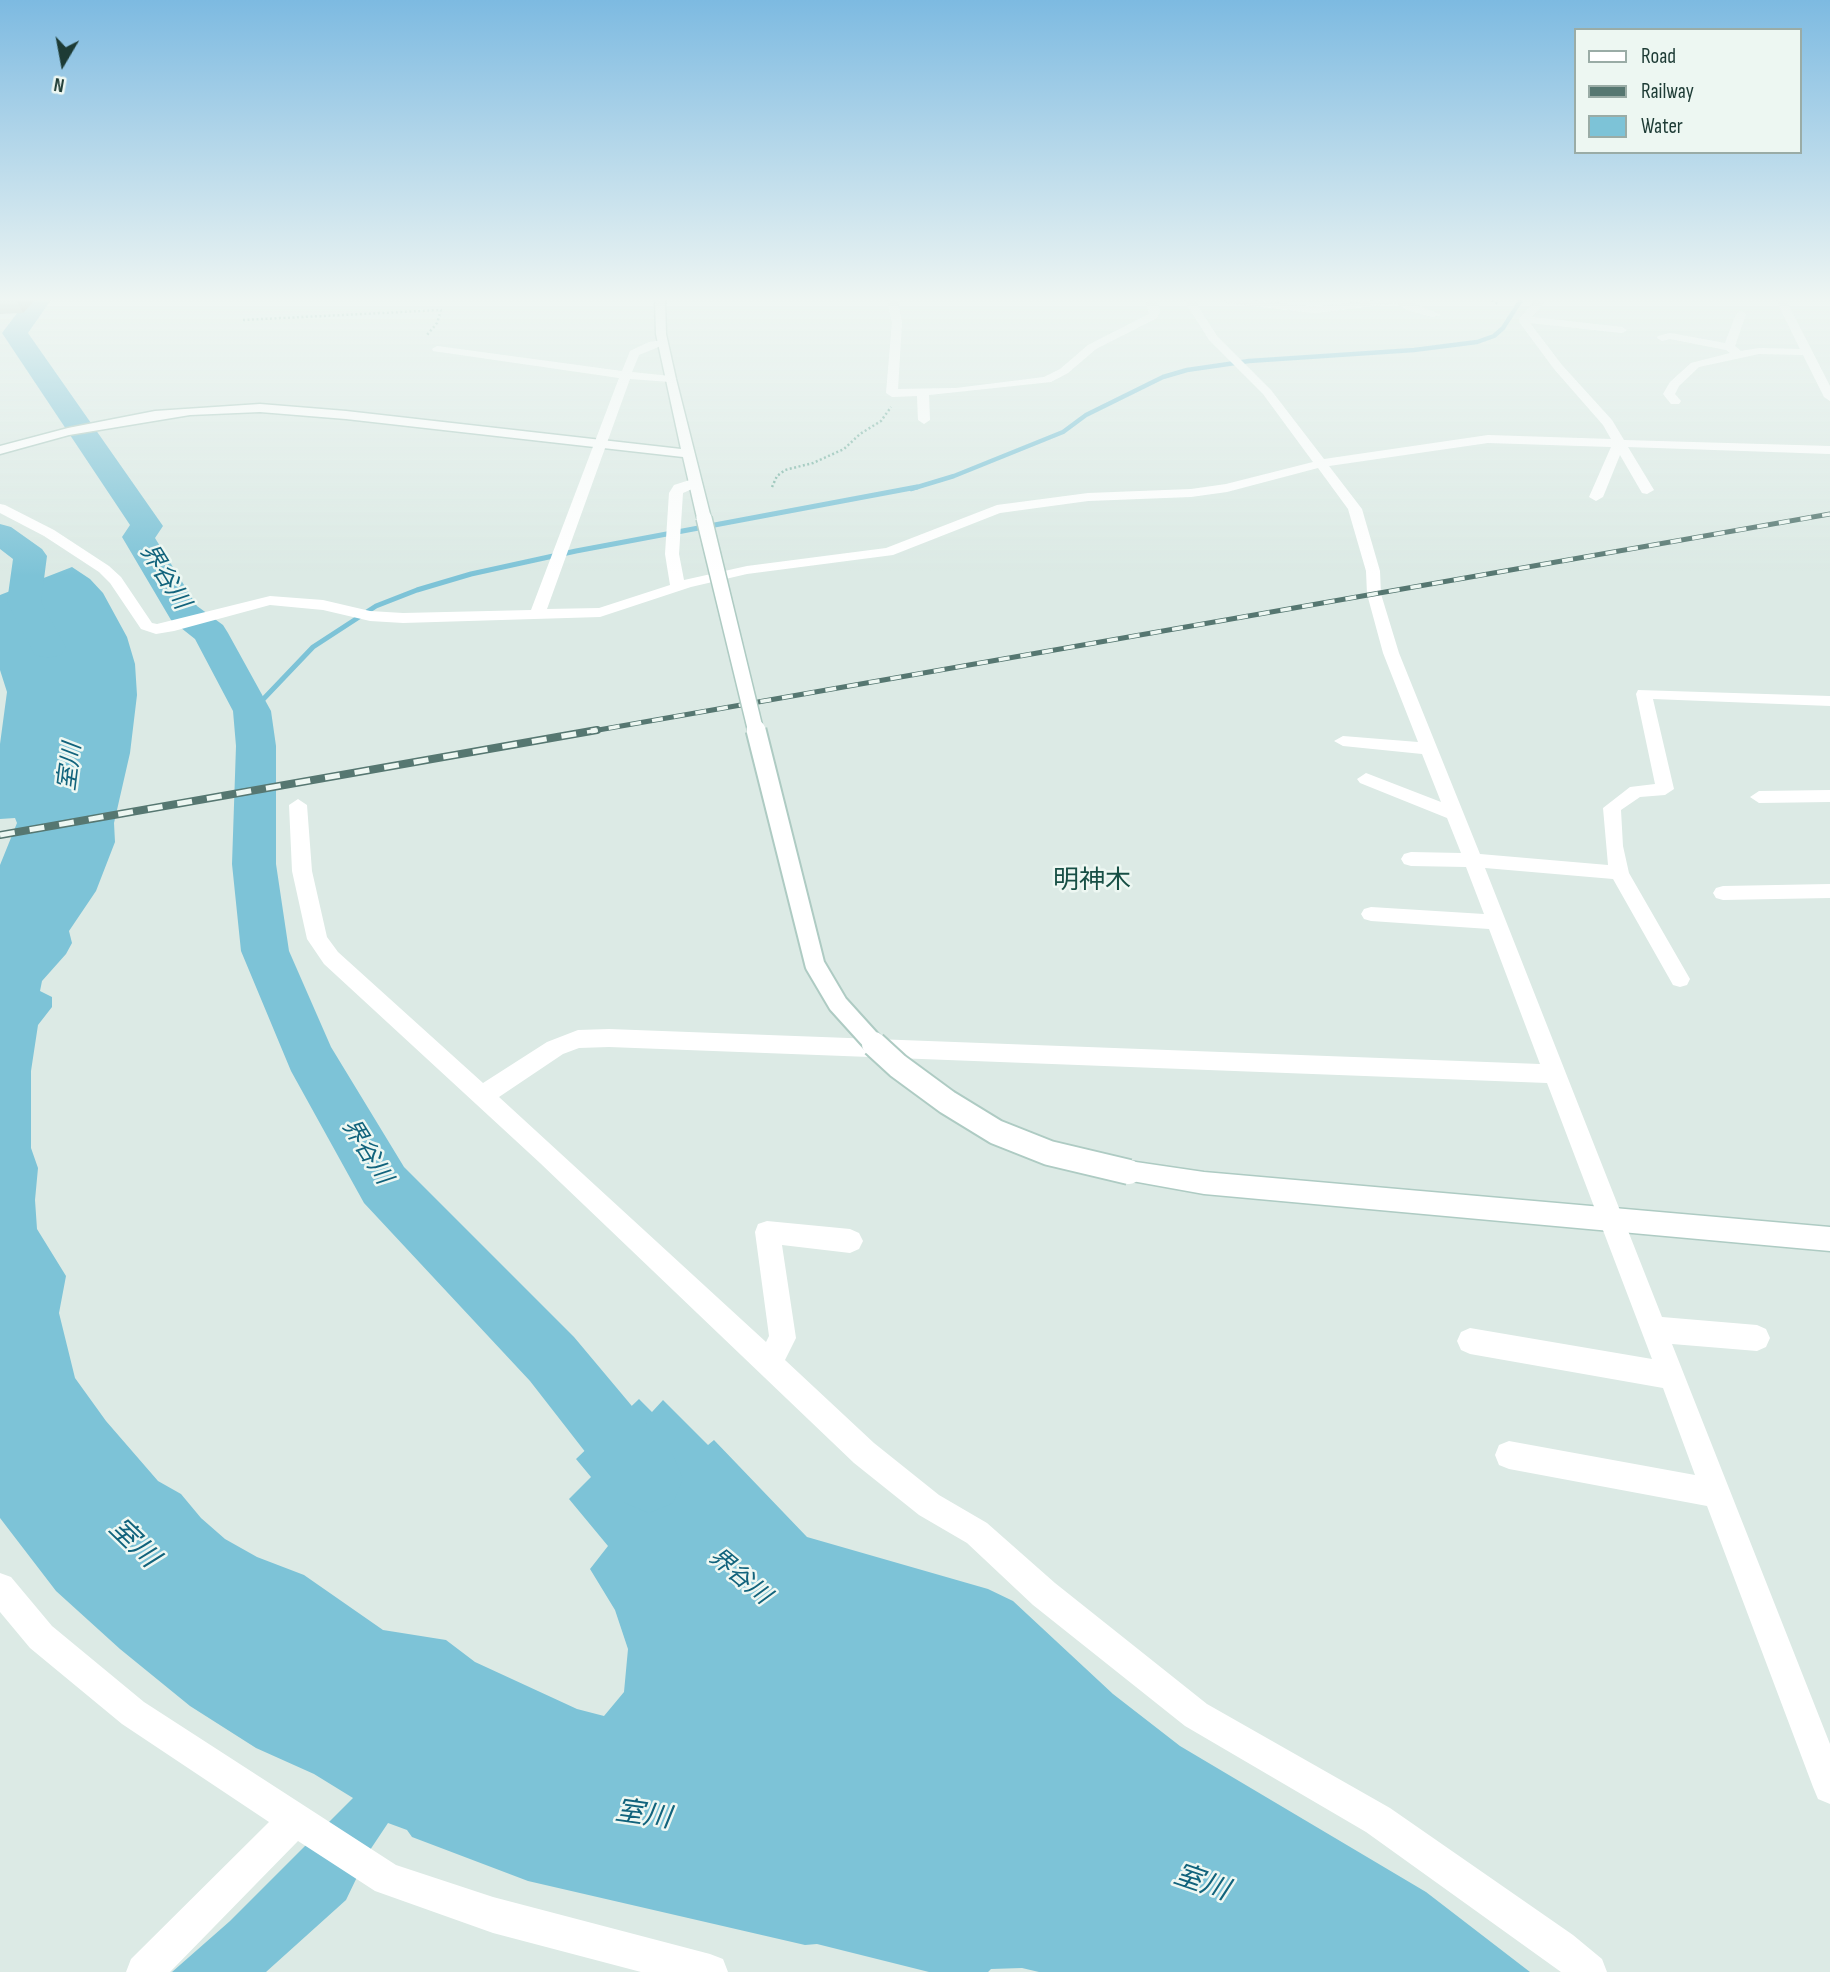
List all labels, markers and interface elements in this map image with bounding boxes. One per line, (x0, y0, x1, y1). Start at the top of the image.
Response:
north arrow (28, 28, 98, 98)
legend (1574, 28, 1802, 154)
text: Road (1641, 44, 1676, 69)
text: N (52, 72, 66, 96)
text: Railway (1641, 79, 1694, 104)
text: Water (1641, 114, 1683, 139)
water label: 界谷川 (133, 539, 195, 615)
water label: 室川 (54, 741, 88, 793)
district label: 明神木 (1053, 865, 1131, 897)
water label: 界谷川 (335, 1114, 397, 1190)
water label: 室川 (101, 1512, 165, 1576)
water label: 界谷川 (702, 1543, 776, 1611)
water label: 室川 (613, 1795, 673, 1837)
water label: 室川 (1169, 1859, 1233, 1909)

